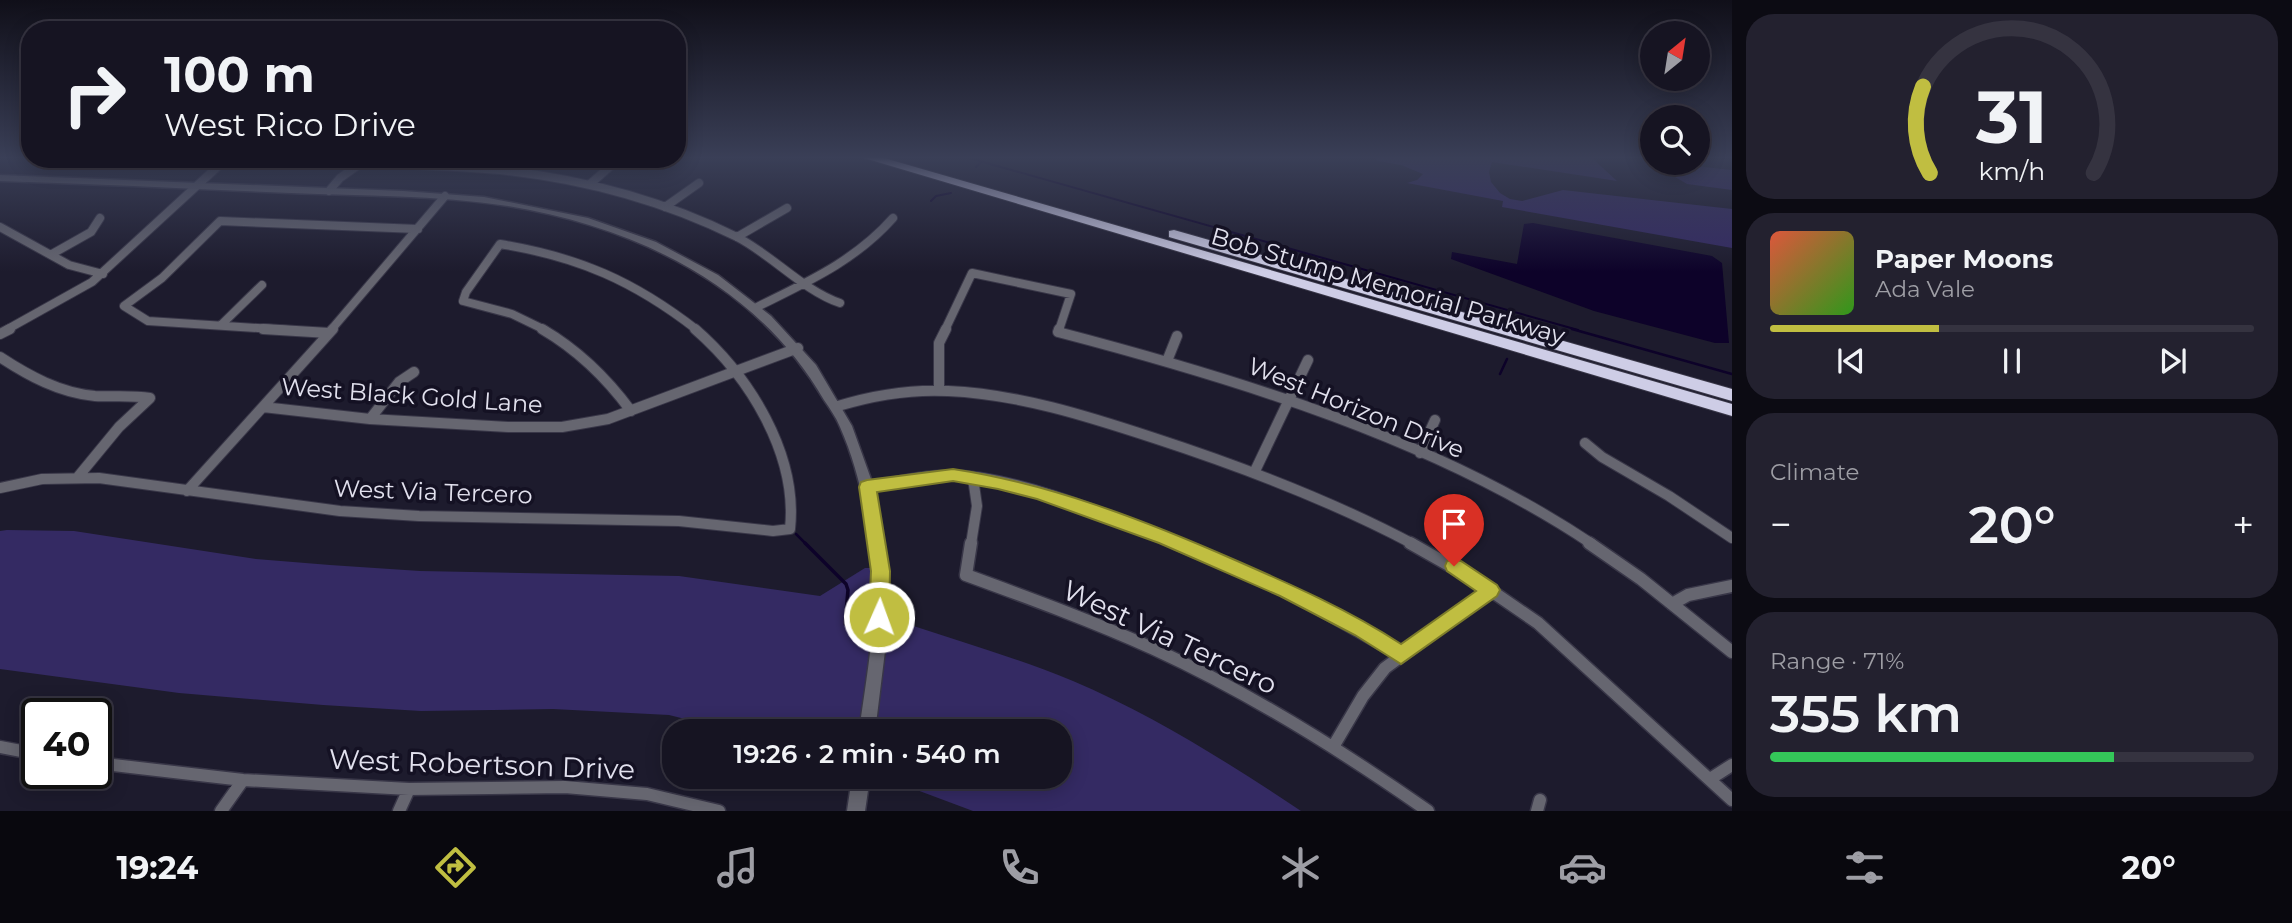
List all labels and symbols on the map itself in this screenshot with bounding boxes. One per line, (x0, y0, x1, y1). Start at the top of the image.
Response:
north arrow (1640, 21, 1710, 91)
street label: Bob Stump Memorial Parkway (1208, 221, 1568, 350)
street label: West Horizon Drive (1244, 351, 1468, 464)
street label: West Black Gold Lane (280, 372, 544, 419)
street label: West Via Tercero (333, 474, 533, 509)
pin (1424, 494, 1484, 566)
street label: West Via Tercero (1057, 572, 1283, 702)
position arrow (842, 580, 916, 654)
speed limit sign: 40 (21, 698, 112, 789)
street label: West Robertson Drive (328, 742, 636, 786)

